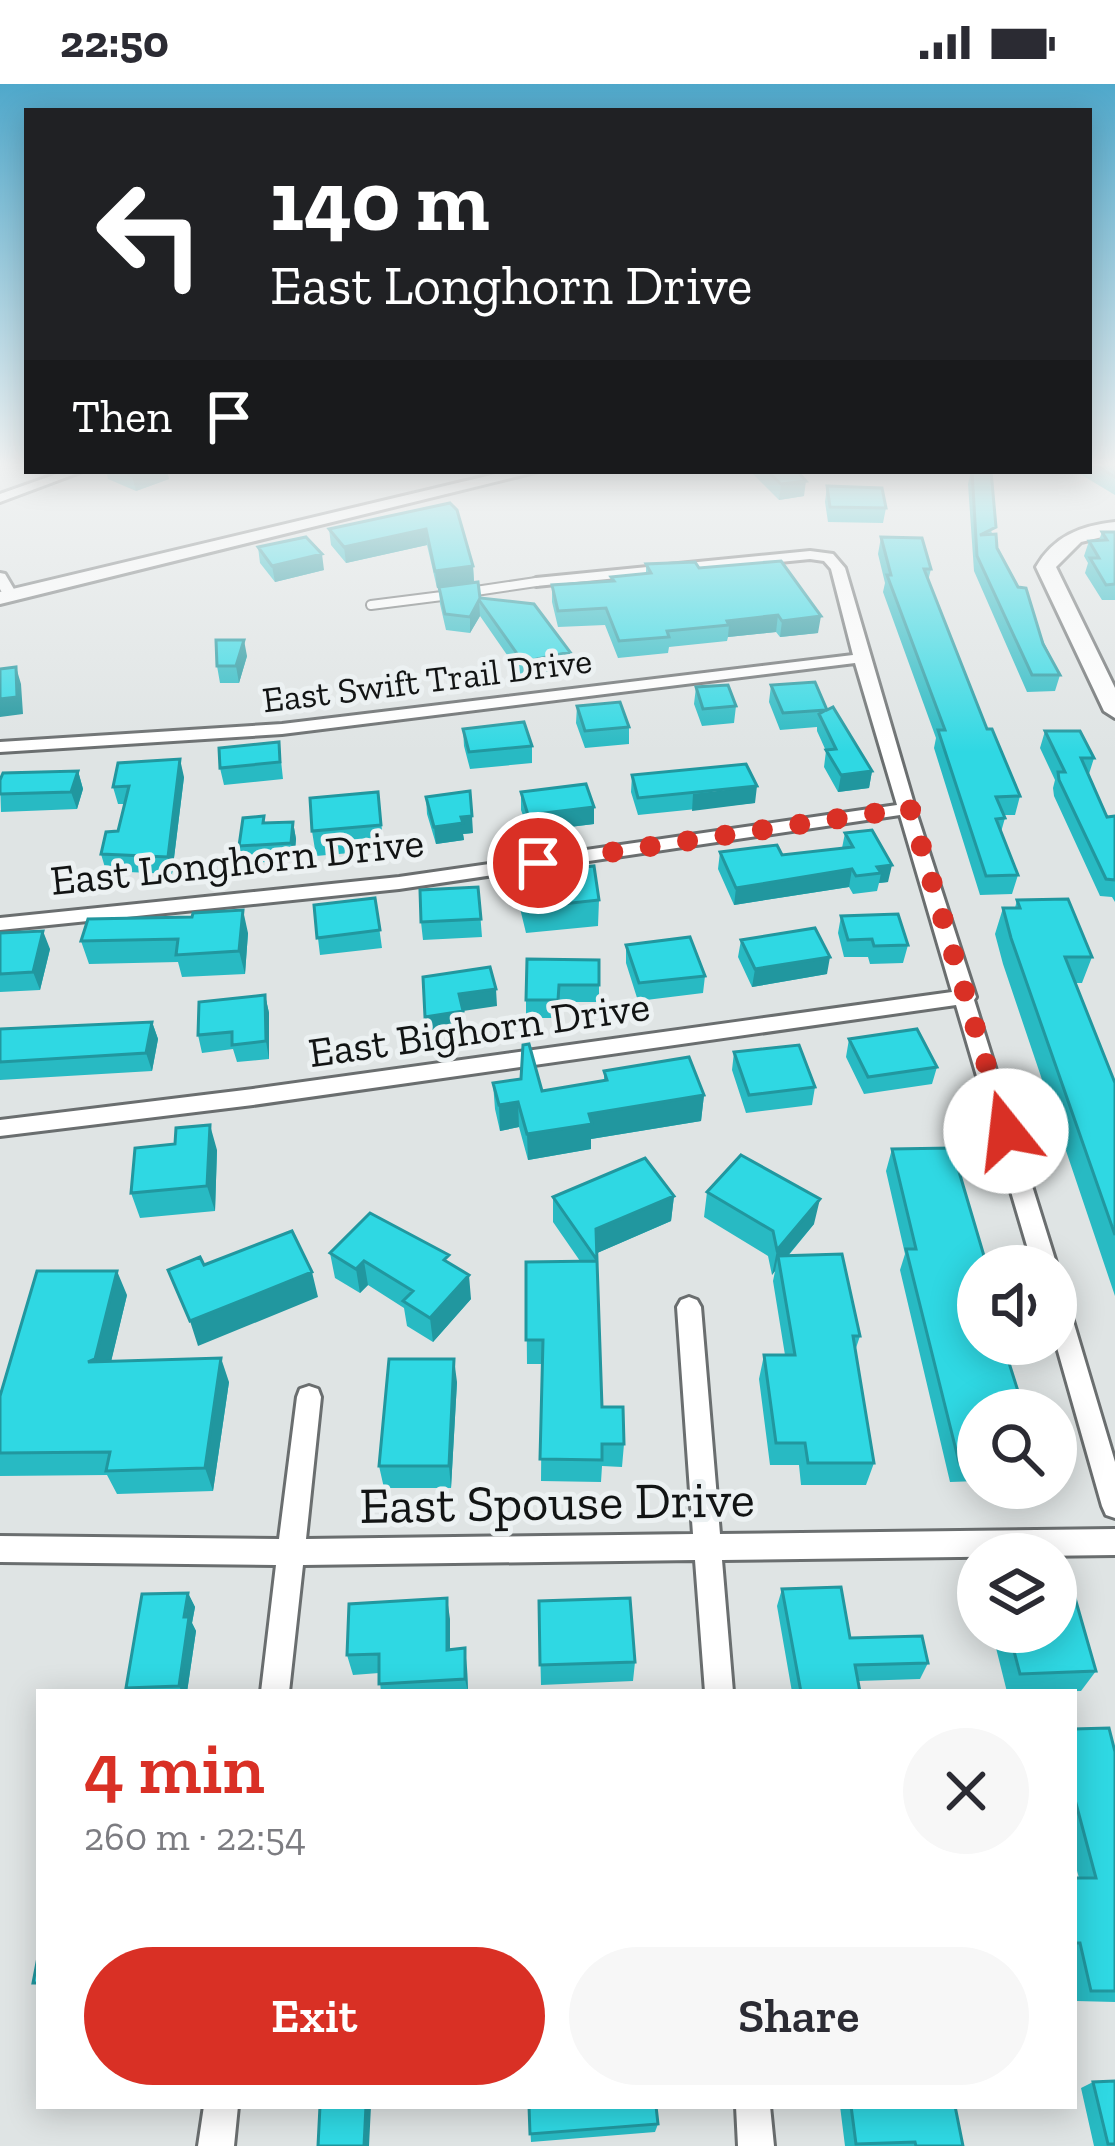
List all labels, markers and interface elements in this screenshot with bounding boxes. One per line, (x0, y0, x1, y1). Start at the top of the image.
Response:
text: 22:50 (60, 15, 169, 69)
text: 140 m (270, 151, 490, 252)
icon: left (72, 156, 228, 312)
text: East Longhorn Drive (270, 253, 752, 318)
icon: arrive (196, 384, 262, 450)
text: Then (72, 390, 172, 444)
street label: East Swift Trail Drive (260, 638, 594, 722)
pin (487, 812, 589, 914)
street label: East Longhorn Drive (48, 816, 426, 906)
icon: arrive (505, 830, 571, 896)
street label: East Bighorn Drive (305, 980, 653, 1078)
position arrow (943, 1068, 1069, 1194)
map controls (957, 1245, 1077, 1653)
button: sound (957, 1245, 1077, 1365)
button: search (957, 1389, 1077, 1509)
street label: East Spouse Drive (359, 1468, 755, 1536)
button: layers (957, 1533, 1077, 1653)
text: 4 min (84, 1725, 265, 1811)
button: close (903, 1728, 1029, 1854)
text: 260 m · 22:54 (84, 1813, 306, 1860)
button: Exit (84, 1947, 545, 2085)
button: Share (569, 1947, 1029, 2085)

